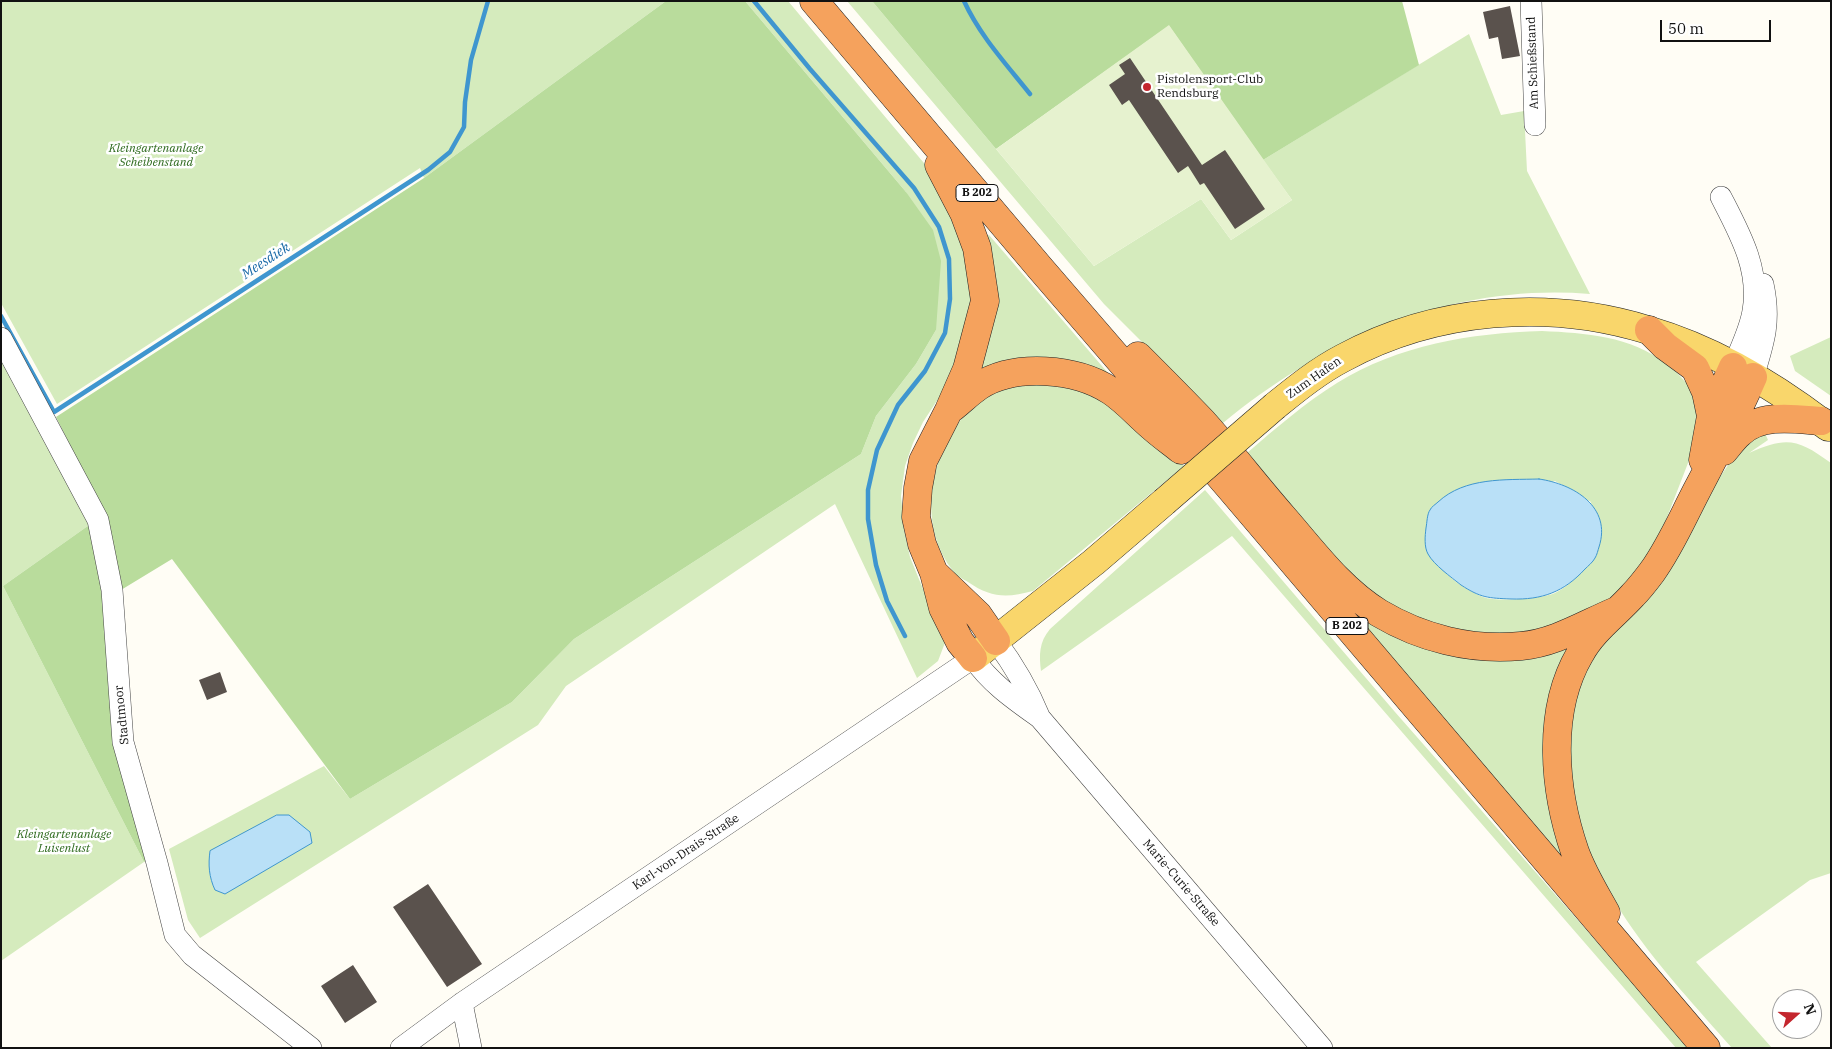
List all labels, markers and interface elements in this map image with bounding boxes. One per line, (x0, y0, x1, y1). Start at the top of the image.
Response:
scale bar (1662, 10, 1773, 42)
street label: Am Schießstand (1524, 16, 1542, 110)
text: 50 m (1668, 19, 1704, 38)
place label: Pistolensport-Club Rendsburg (1157, 73, 1263, 101)
marker: Pistolensport-Club Rendsburg (1141, 81, 1153, 93)
park label: Kleingartenanlage Scheibenstand (109, 142, 203, 170)
road number: B 202 (956, 184, 998, 202)
water label: Meesdiek (239, 239, 293, 283)
street label: Zum Hafen (1284, 354, 1344, 402)
road number: B 202 (1326, 618, 1368, 634)
street label: Stadtmoor (112, 685, 132, 745)
street label: Karl-von-Drais-Straße (630, 811, 742, 893)
park label: Kleingartenanlage Luisenlust (17, 828, 111, 856)
street label: Marie-Curie-Straße (1139, 837, 1223, 929)
north arrow (1772, 989, 1822, 1039)
text: N (1800, 1001, 1821, 1017)

